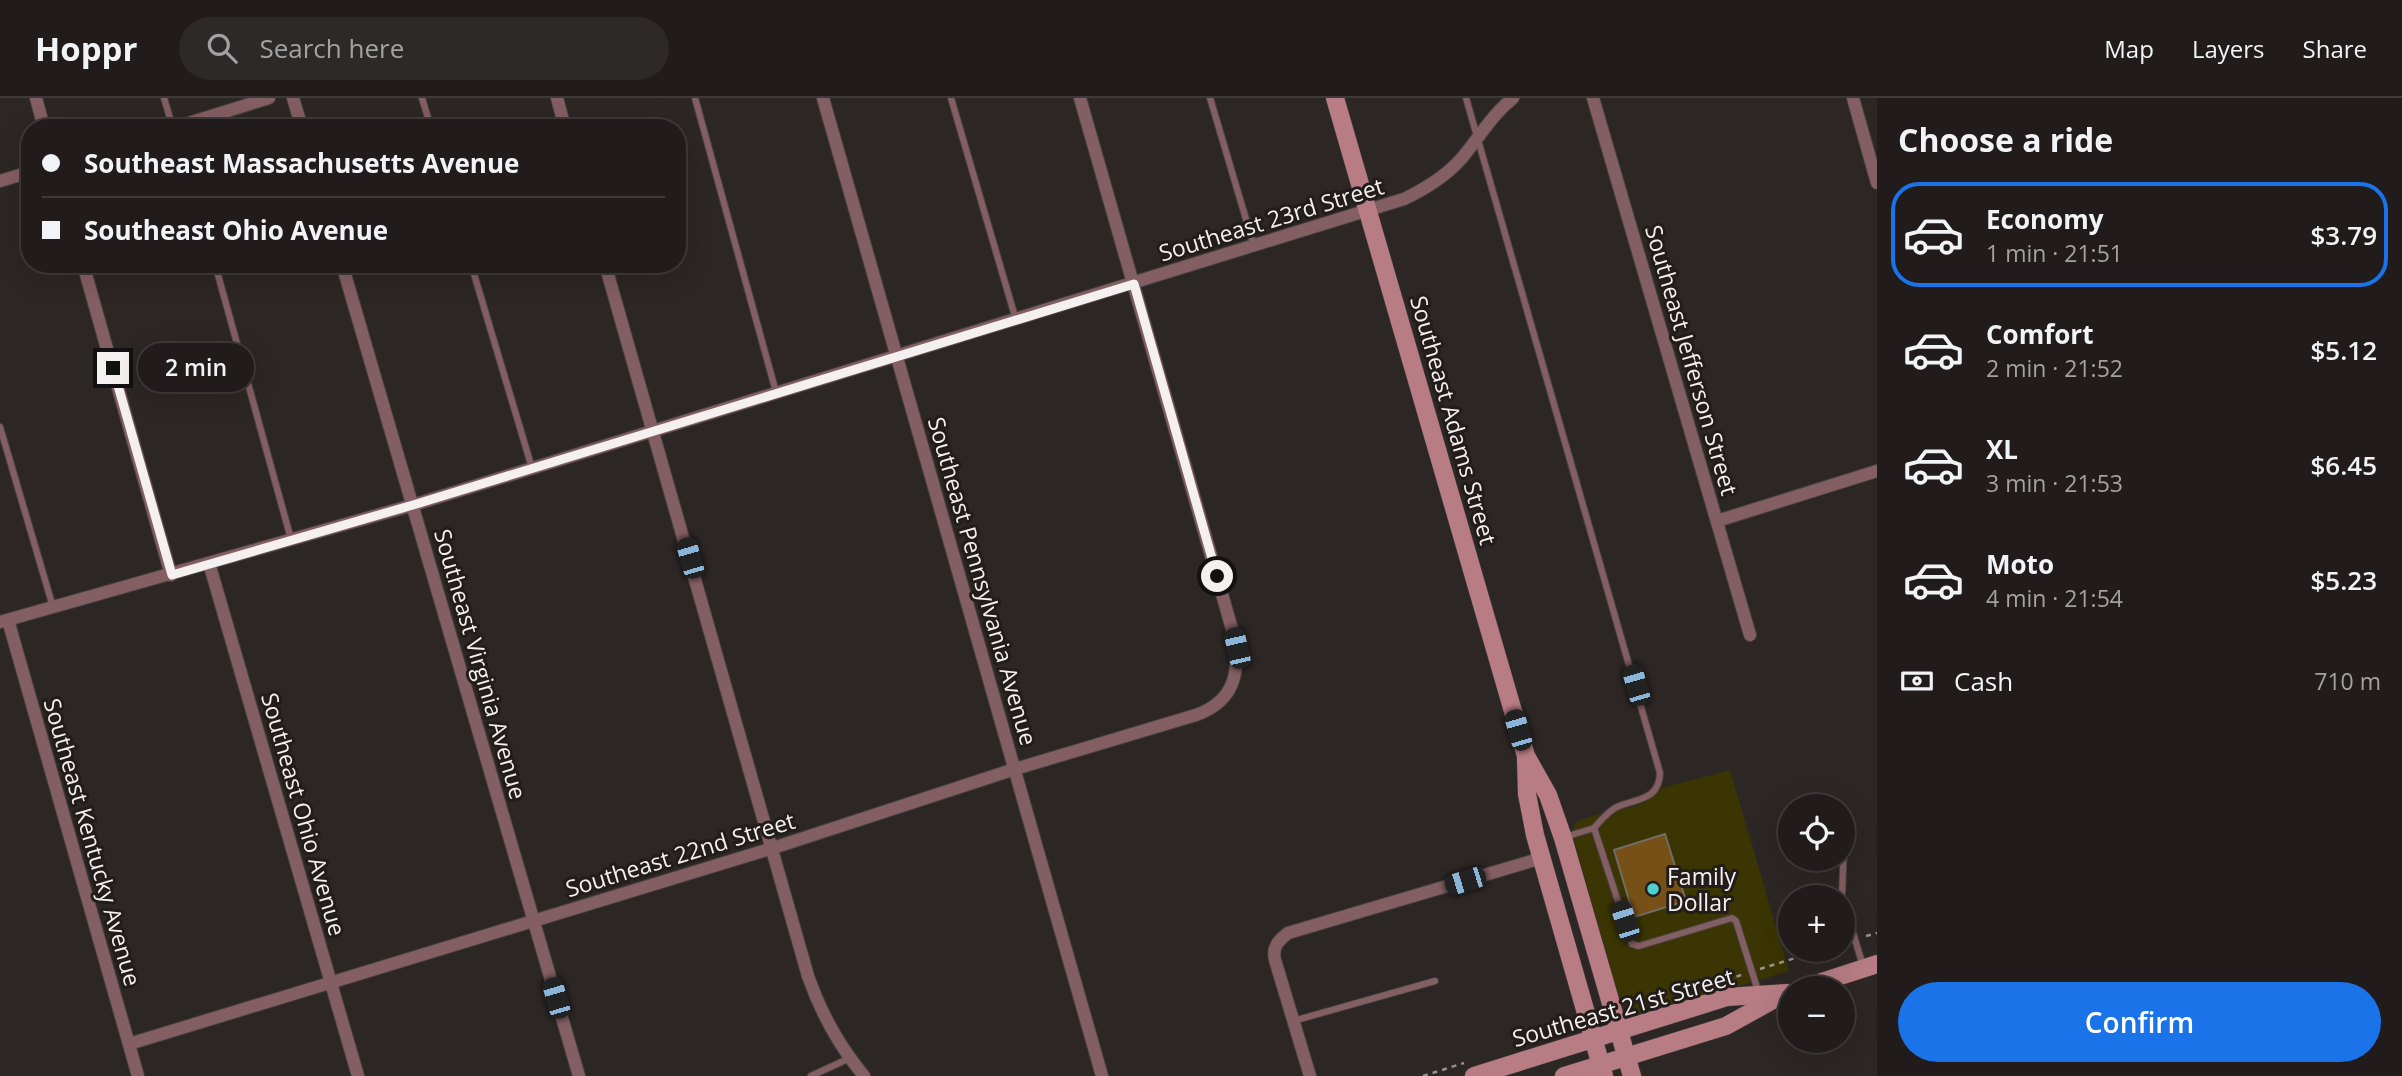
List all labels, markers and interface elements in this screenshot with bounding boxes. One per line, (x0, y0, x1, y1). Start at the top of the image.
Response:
search box (179, 17, 669, 80)
text: Hoppr (35, 26, 137, 71)
icon: search (203, 29, 241, 67)
text: Search here (259, 30, 404, 66)
text: Map (2104, 32, 2154, 65)
text: Layers (2192, 32, 2265, 65)
text: Share (2303, 32, 2367, 65)
text: Choose a ride (1898, 118, 2113, 161)
text: Southeast Massachusetts Avenue (84, 145, 519, 181)
street label: Southeast 23rd Street (1155, 170, 1387, 268)
text: Economy (1986, 201, 2104, 237)
icon: car (1902, 203, 1965, 266)
text: Southeast Ohio Avenue (84, 212, 388, 248)
text: $3.79 (2310, 217, 2377, 253)
street label: Southeast Jefferson Street (1638, 221, 1746, 499)
text: 1 min · 21:51 (1986, 237, 2123, 269)
street label: Southeast Adams Street (1403, 292, 1505, 548)
text: Comfort (1986, 316, 2093, 352)
icon: car (1902, 318, 1965, 381)
text: $5.12 (2310, 332, 2377, 368)
callout: 2 min (138, 344, 253, 392)
text: 2 min (165, 351, 227, 383)
route end (97, 352, 129, 384)
text: 2 min · 21:52 (1986, 352, 2123, 384)
street label: Southeast Pennsylvania Avenue (921, 413, 1045, 749)
text: XL (1986, 431, 2018, 467)
icon: car (1902, 433, 1965, 496)
text: $6.45 (2310, 447, 2377, 483)
text: 3 min · 21:53 (1986, 467, 2123, 499)
street label: Southeast Virginia Avenue (427, 525, 535, 803)
car (675, 535, 706, 581)
text: Moto (1986, 546, 2054, 582)
icon: car (1902, 548, 1965, 611)
route start (1201, 560, 1233, 592)
text: $5.23 (2310, 562, 2377, 598)
text: 4 min · 21:54 (1986, 582, 2123, 614)
car (1223, 625, 1252, 671)
car (1621, 662, 1652, 708)
icon: cash (1898, 662, 1936, 700)
text: Cash (1954, 663, 2013, 699)
text: 710 m (2314, 665, 2381, 697)
street label: Southeast Ohio Avenue (254, 689, 354, 939)
street label: Southeast Kentucky Avenue (37, 694, 149, 990)
car (1503, 707, 1534, 753)
map controls (1778, 794, 1855, 1053)
button: locate (1778, 794, 1855, 871)
street label: Southeast 22nd Street (561, 804, 799, 904)
place label: Family Dollar (1667, 860, 1737, 918)
car (1442, 865, 1489, 897)
marker: Family Dollar (1645, 881, 1661, 897)
button: + (1778, 885, 1855, 962)
car (1609, 898, 1642, 944)
street label: Southeast 21st Street (1508, 960, 1738, 1054)
car (541, 975, 572, 1021)
button: − (1778, 976, 1855, 1053)
button: Confirm (1898, 982, 2381, 1062)

